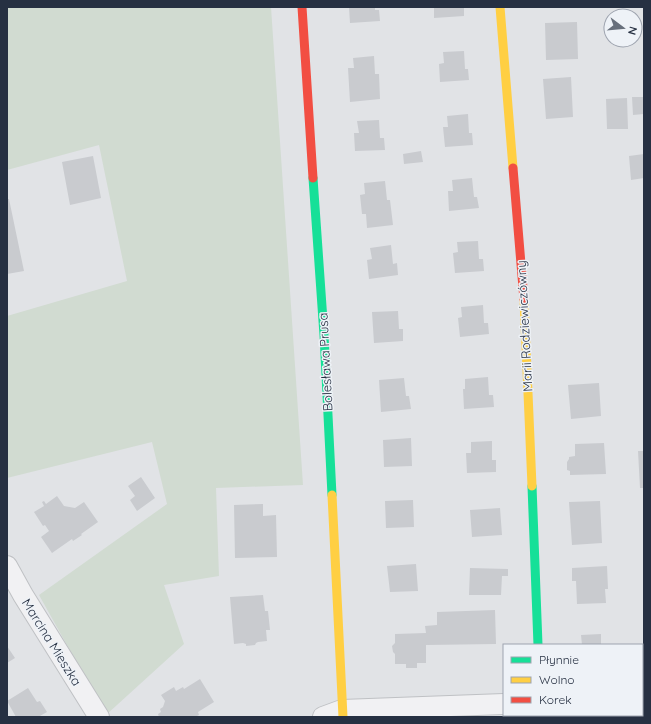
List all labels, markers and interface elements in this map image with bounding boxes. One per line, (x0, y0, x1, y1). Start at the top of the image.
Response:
north arrow (603, 8, 643, 48)
text: N (625, 25, 640, 37)
street label: Marii Rodziewiczówny (513, 260, 535, 392)
street label: Bolesława Prusa (314, 312, 336, 412)
street label: Marcina Mieszka (19, 595, 85, 689)
legend (503, 644, 643, 716)
text: Płynnie (539, 652, 579, 667)
text: Wolno (539, 672, 575, 687)
text: Korek (539, 692, 572, 707)

